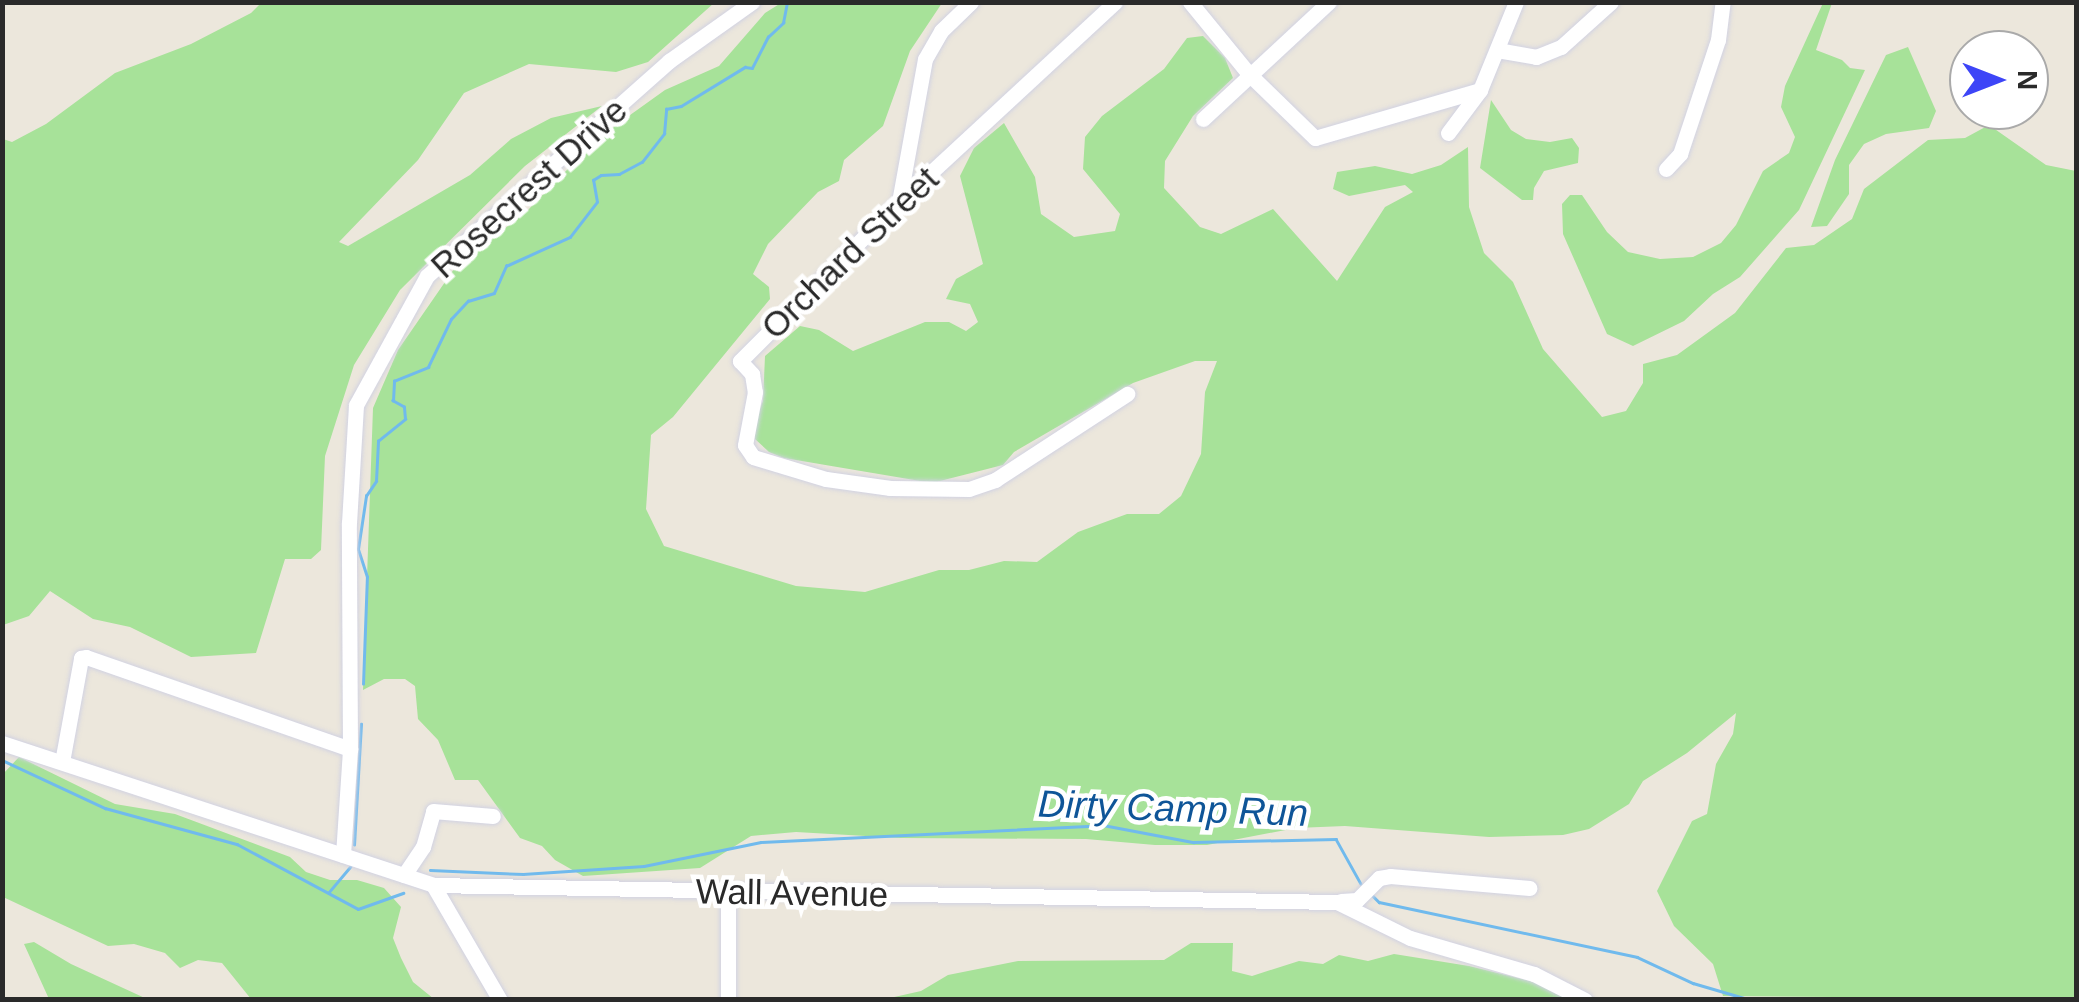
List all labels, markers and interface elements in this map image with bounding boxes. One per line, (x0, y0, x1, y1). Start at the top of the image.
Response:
north arrow (1949, 30, 2049, 130)
text: N (2012, 70, 2043, 90)
street label: Rosecrest Drive (422, 89, 636, 287)
street label: Orchard Street (753, 158, 947, 348)
water label: Dirty Camp Run (1037, 781, 1309, 837)
street label: Wall Avenue (694, 870, 890, 916)

